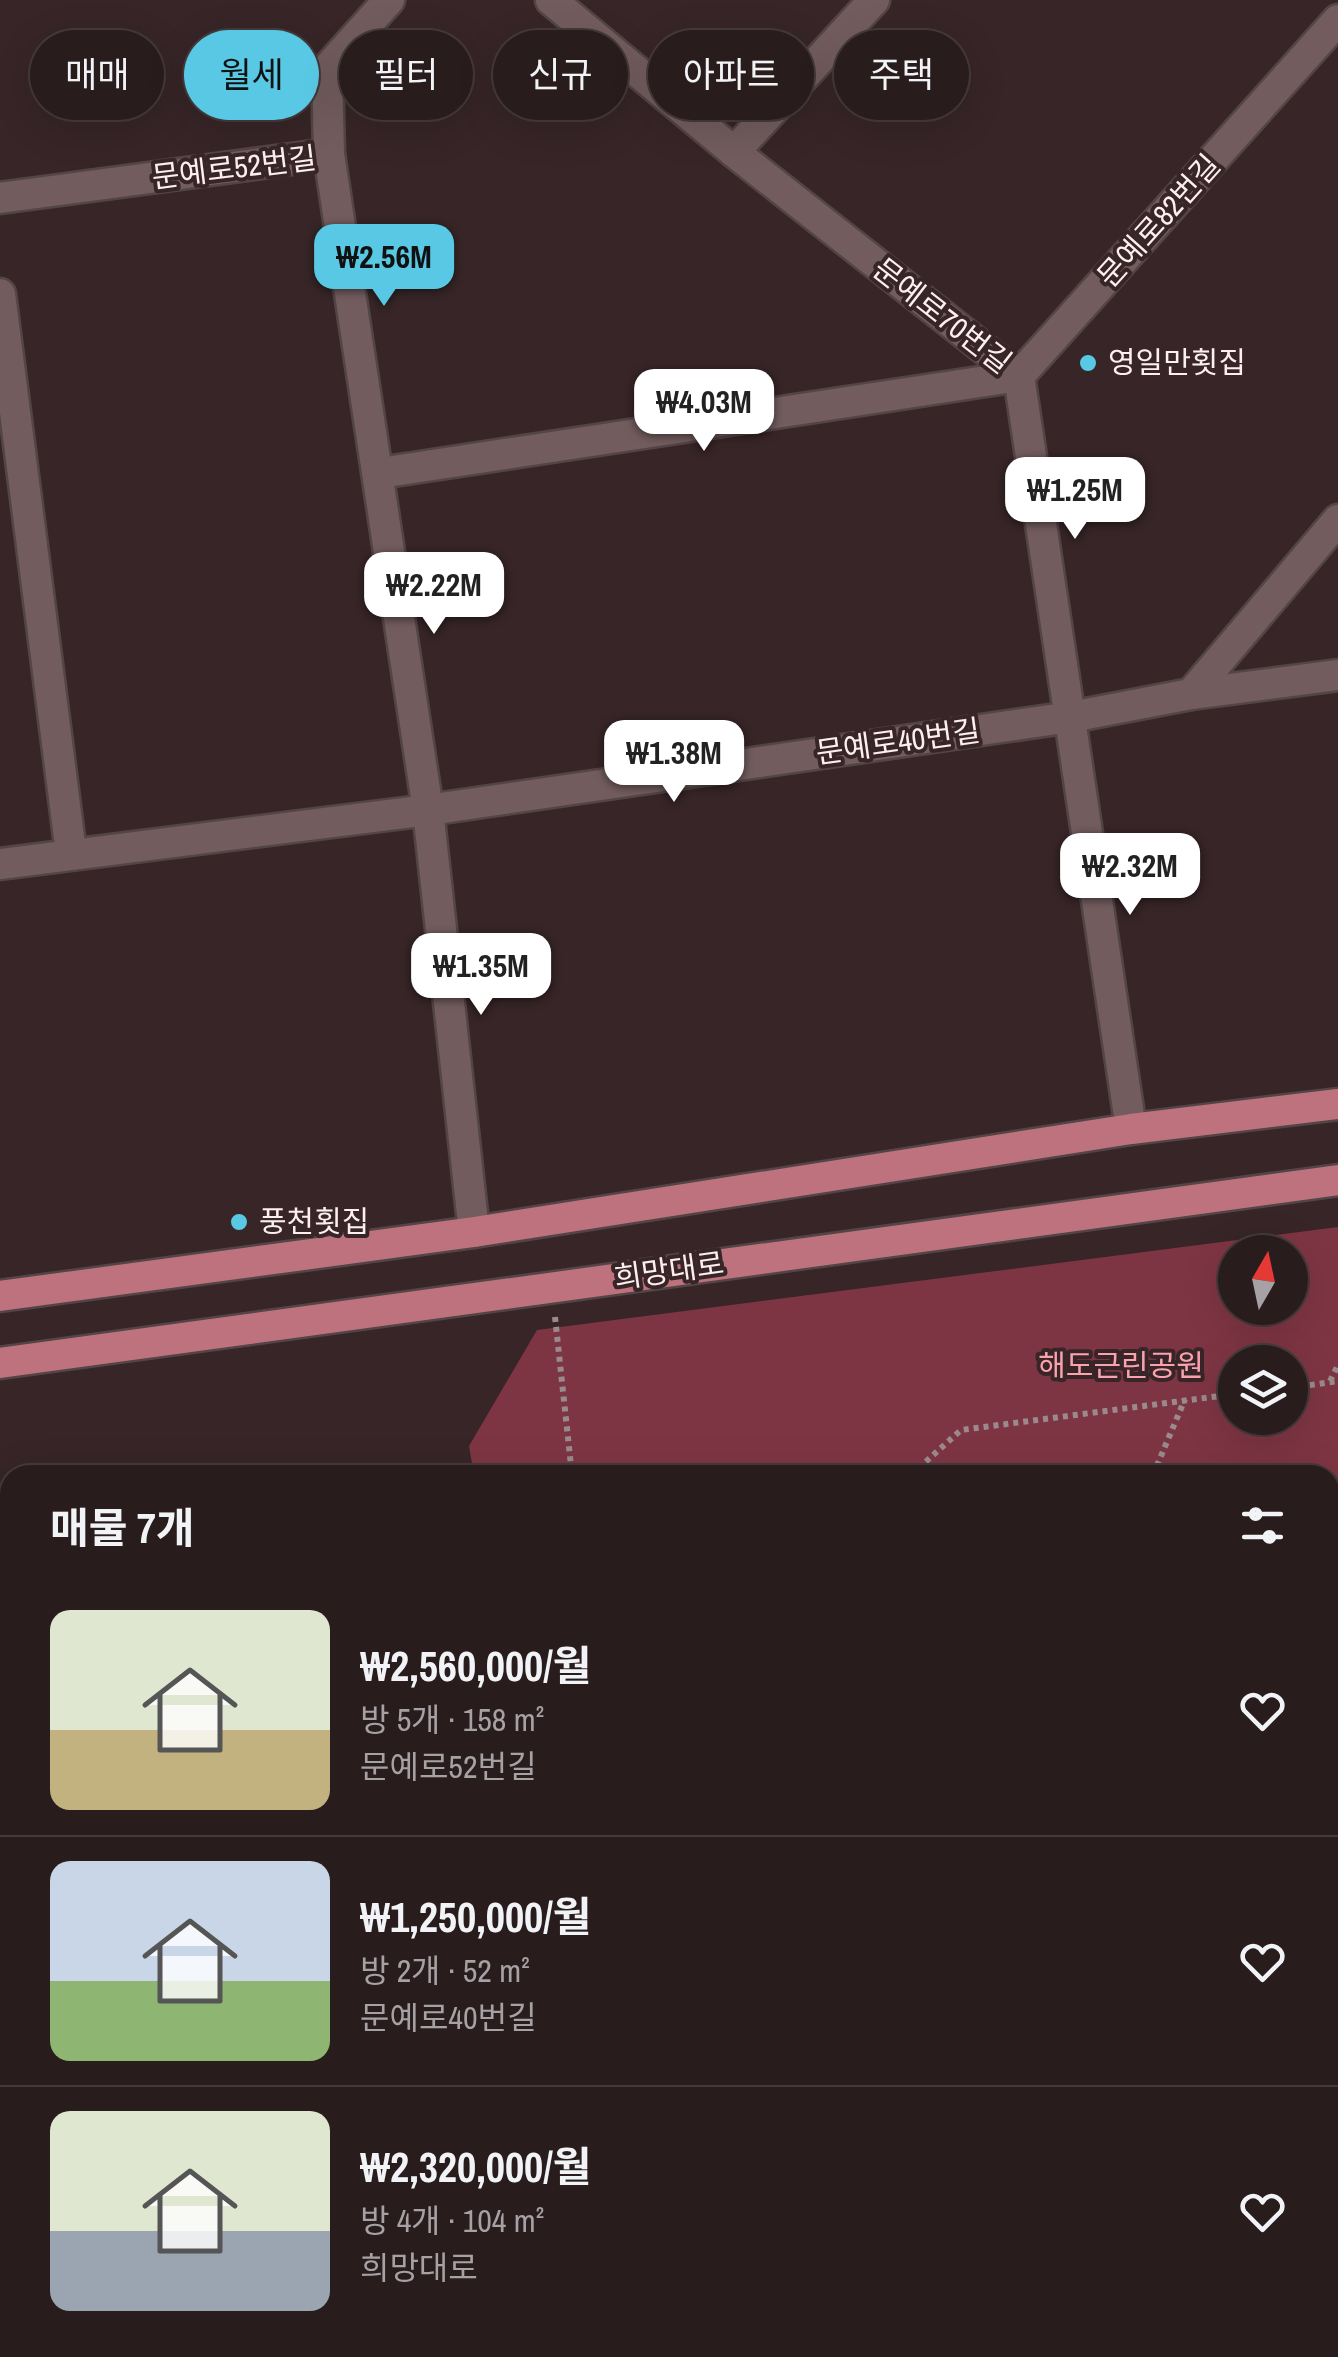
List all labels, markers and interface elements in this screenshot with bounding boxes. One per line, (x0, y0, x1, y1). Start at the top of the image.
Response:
chip: 매매 (30, 30, 164, 120)
chip: 월세 (184, 30, 319, 120)
chip: 필터 (339, 30, 473, 120)
chip: 신규 (493, 30, 628, 120)
chip: 아파트 (648, 30, 814, 120)
chip: 주택 (834, 30, 969, 120)
street label: 문예로52번길 (149, 137, 318, 197)
street label: 문예로82번길 (1088, 145, 1228, 295)
pin: ₩2.56M (303, 224, 465, 309)
text: ₩2.56M (336, 235, 432, 278)
street label: 문예로70번길 (865, 249, 1020, 382)
place label: 영일만횟집 (1108, 342, 1246, 382)
marker: 영일만횟집 (1077, 352, 1099, 374)
pin: ₩4.03M (623, 369, 785, 454)
text: ₩4.03M (656, 380, 752, 423)
pin: ₩1.25M (994, 457, 1156, 542)
text: ₩1.25M (1027, 468, 1123, 511)
pin: ₩2.22M (353, 552, 515, 637)
text: ₩2.22M (386, 563, 482, 606)
street label: 문예로40번길 (813, 710, 983, 772)
pin: ₩1.38M (593, 720, 755, 805)
text: ₩1.38M (626, 731, 722, 774)
pin: ₩2.32M (1049, 833, 1211, 918)
text: ₩2.32M (1082, 844, 1178, 887)
pin: ₩1.35M (400, 933, 562, 1018)
text: ₩1.35M (433, 944, 529, 987)
place label: 풍천횟집 (259, 1201, 369, 1241)
marker: 풍천횟집 (228, 1211, 250, 1233)
north arrow (1218, 1235, 1308, 1325)
map controls (1218, 1235, 1308, 1435)
street label: 희망대로 (611, 1243, 726, 1297)
park label: 해도근린공원 (1038, 1345, 1204, 1385)
button: layers (1218, 1345, 1308, 1435)
icon: filters (1235, 1498, 1290, 1553)
text: 매물 7개 (50, 1500, 195, 1556)
text: ₩2,560,000/월 (360, 1638, 591, 1694)
icon: home (130, 1650, 250, 1770)
icon: heart (1235, 1683, 1290, 1738)
text: 방 5개 · 158 m² (360, 1698, 544, 1741)
text: 문예로52번길 (360, 1745, 536, 1788)
text: ₩1,250,000/월 (360, 1889, 591, 1945)
icon: home (130, 1901, 250, 2021)
icon: heart (1235, 1934, 1290, 1989)
text: 방 2개 · 52 m² (360, 1949, 530, 1992)
text: 문예로40번길 (360, 1996, 536, 2039)
text: ₩2,320,000/월 (360, 2139, 591, 2195)
icon: home (130, 2151, 250, 2271)
icon: heart (1235, 2184, 1290, 2239)
text: 방 4개 · 104 m² (360, 2199, 544, 2242)
text: 희망대로 (360, 2246, 478, 2289)

